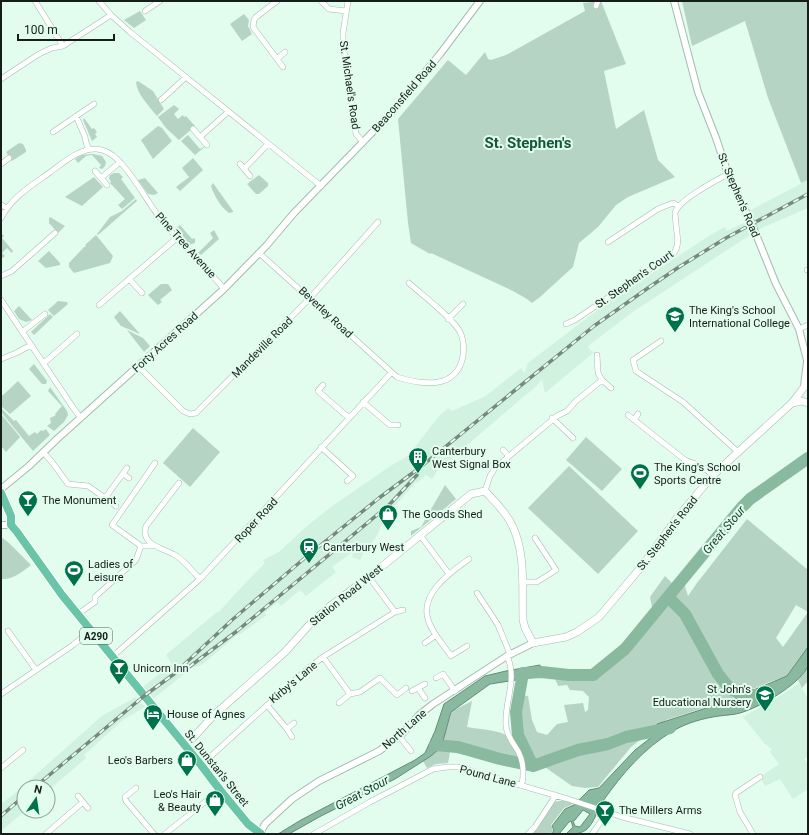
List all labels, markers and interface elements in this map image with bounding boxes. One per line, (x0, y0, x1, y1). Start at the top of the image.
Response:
scale bar (18, 16, 114, 42)
text: 100 m (24, 23, 58, 37)
street label: St. Michael's Road (337, 40, 362, 130)
street label: Beaconsfield Road (370, 58, 439, 135)
district label: St. Stephen's (485, 134, 572, 152)
street label: St. Stephen's Road (715, 151, 762, 239)
street label: Pine Tree Avenue (153, 210, 219, 281)
street label: St. Stephen's Court (593, 247, 676, 311)
street label: Beverley Road (296, 284, 355, 341)
place label: The King's School International College (689, 304, 790, 330)
school or university icon: The King's School International College (664, 305, 686, 333)
street label: Forty Acres Road (130, 310, 201, 375)
street label: Mandeville Road (229, 314, 296, 381)
place label: Canterbury West Signal Box (432, 445, 511, 471)
building icon: Canterbury West Signal Box (407, 446, 429, 474)
place label: The King's School Sports Centre (654, 461, 740, 487)
sports icon: The King's School Sports Centre (629, 462, 651, 490)
bar icon: The Monument (17, 489, 39, 517)
place label: The Monument (42, 494, 117, 507)
street label: St. Stephen's Road (634, 494, 700, 573)
street label: Roper Road (232, 495, 280, 546)
water label: Great Stour (700, 502, 749, 557)
shop icon: The Goods Shed (377, 503, 399, 531)
place label: The Goods Shed (402, 508, 482, 521)
station icon: Canterbury West (298, 536, 320, 564)
place label: Canterbury West (323, 541, 404, 554)
place label: Ladies of Leisure (88, 558, 133, 584)
sports icon: Ladies of Leisure (63, 559, 85, 587)
street label: Station Road West (307, 562, 386, 629)
road number: A290 (80, 628, 112, 644)
bar icon: Unicorn Inn (108, 657, 130, 685)
street label: Kirby's Lane (267, 659, 320, 706)
place label: Unicorn Inn (133, 662, 189, 675)
place label: St John's Educational Nursery (653, 683, 752, 709)
school or university icon: St John's Educational Nursery (754, 684, 776, 712)
hotel icon: House of Agnes (142, 703, 164, 731)
street label: North Lane (380, 707, 429, 752)
place label: House of Agnes (167, 708, 246, 721)
street label: St. Dunstan's Street (182, 727, 252, 810)
shop icon: Leo's Barbers (176, 749, 198, 777)
place label: Leo's Barbers (108, 754, 173, 767)
street label: Pound Lane (458, 763, 518, 790)
water label: Great Stour (333, 773, 392, 813)
north arrow (16, 779, 56, 819)
text: N (33, 783, 44, 797)
place label: Leo's Hair & Beauty (154, 788, 202, 814)
shop icon: Leo's Hair & Beauty (204, 789, 226, 817)
bar icon: The Millers Arms (594, 799, 616, 827)
place label: The Millers Arms (619, 804, 702, 817)

